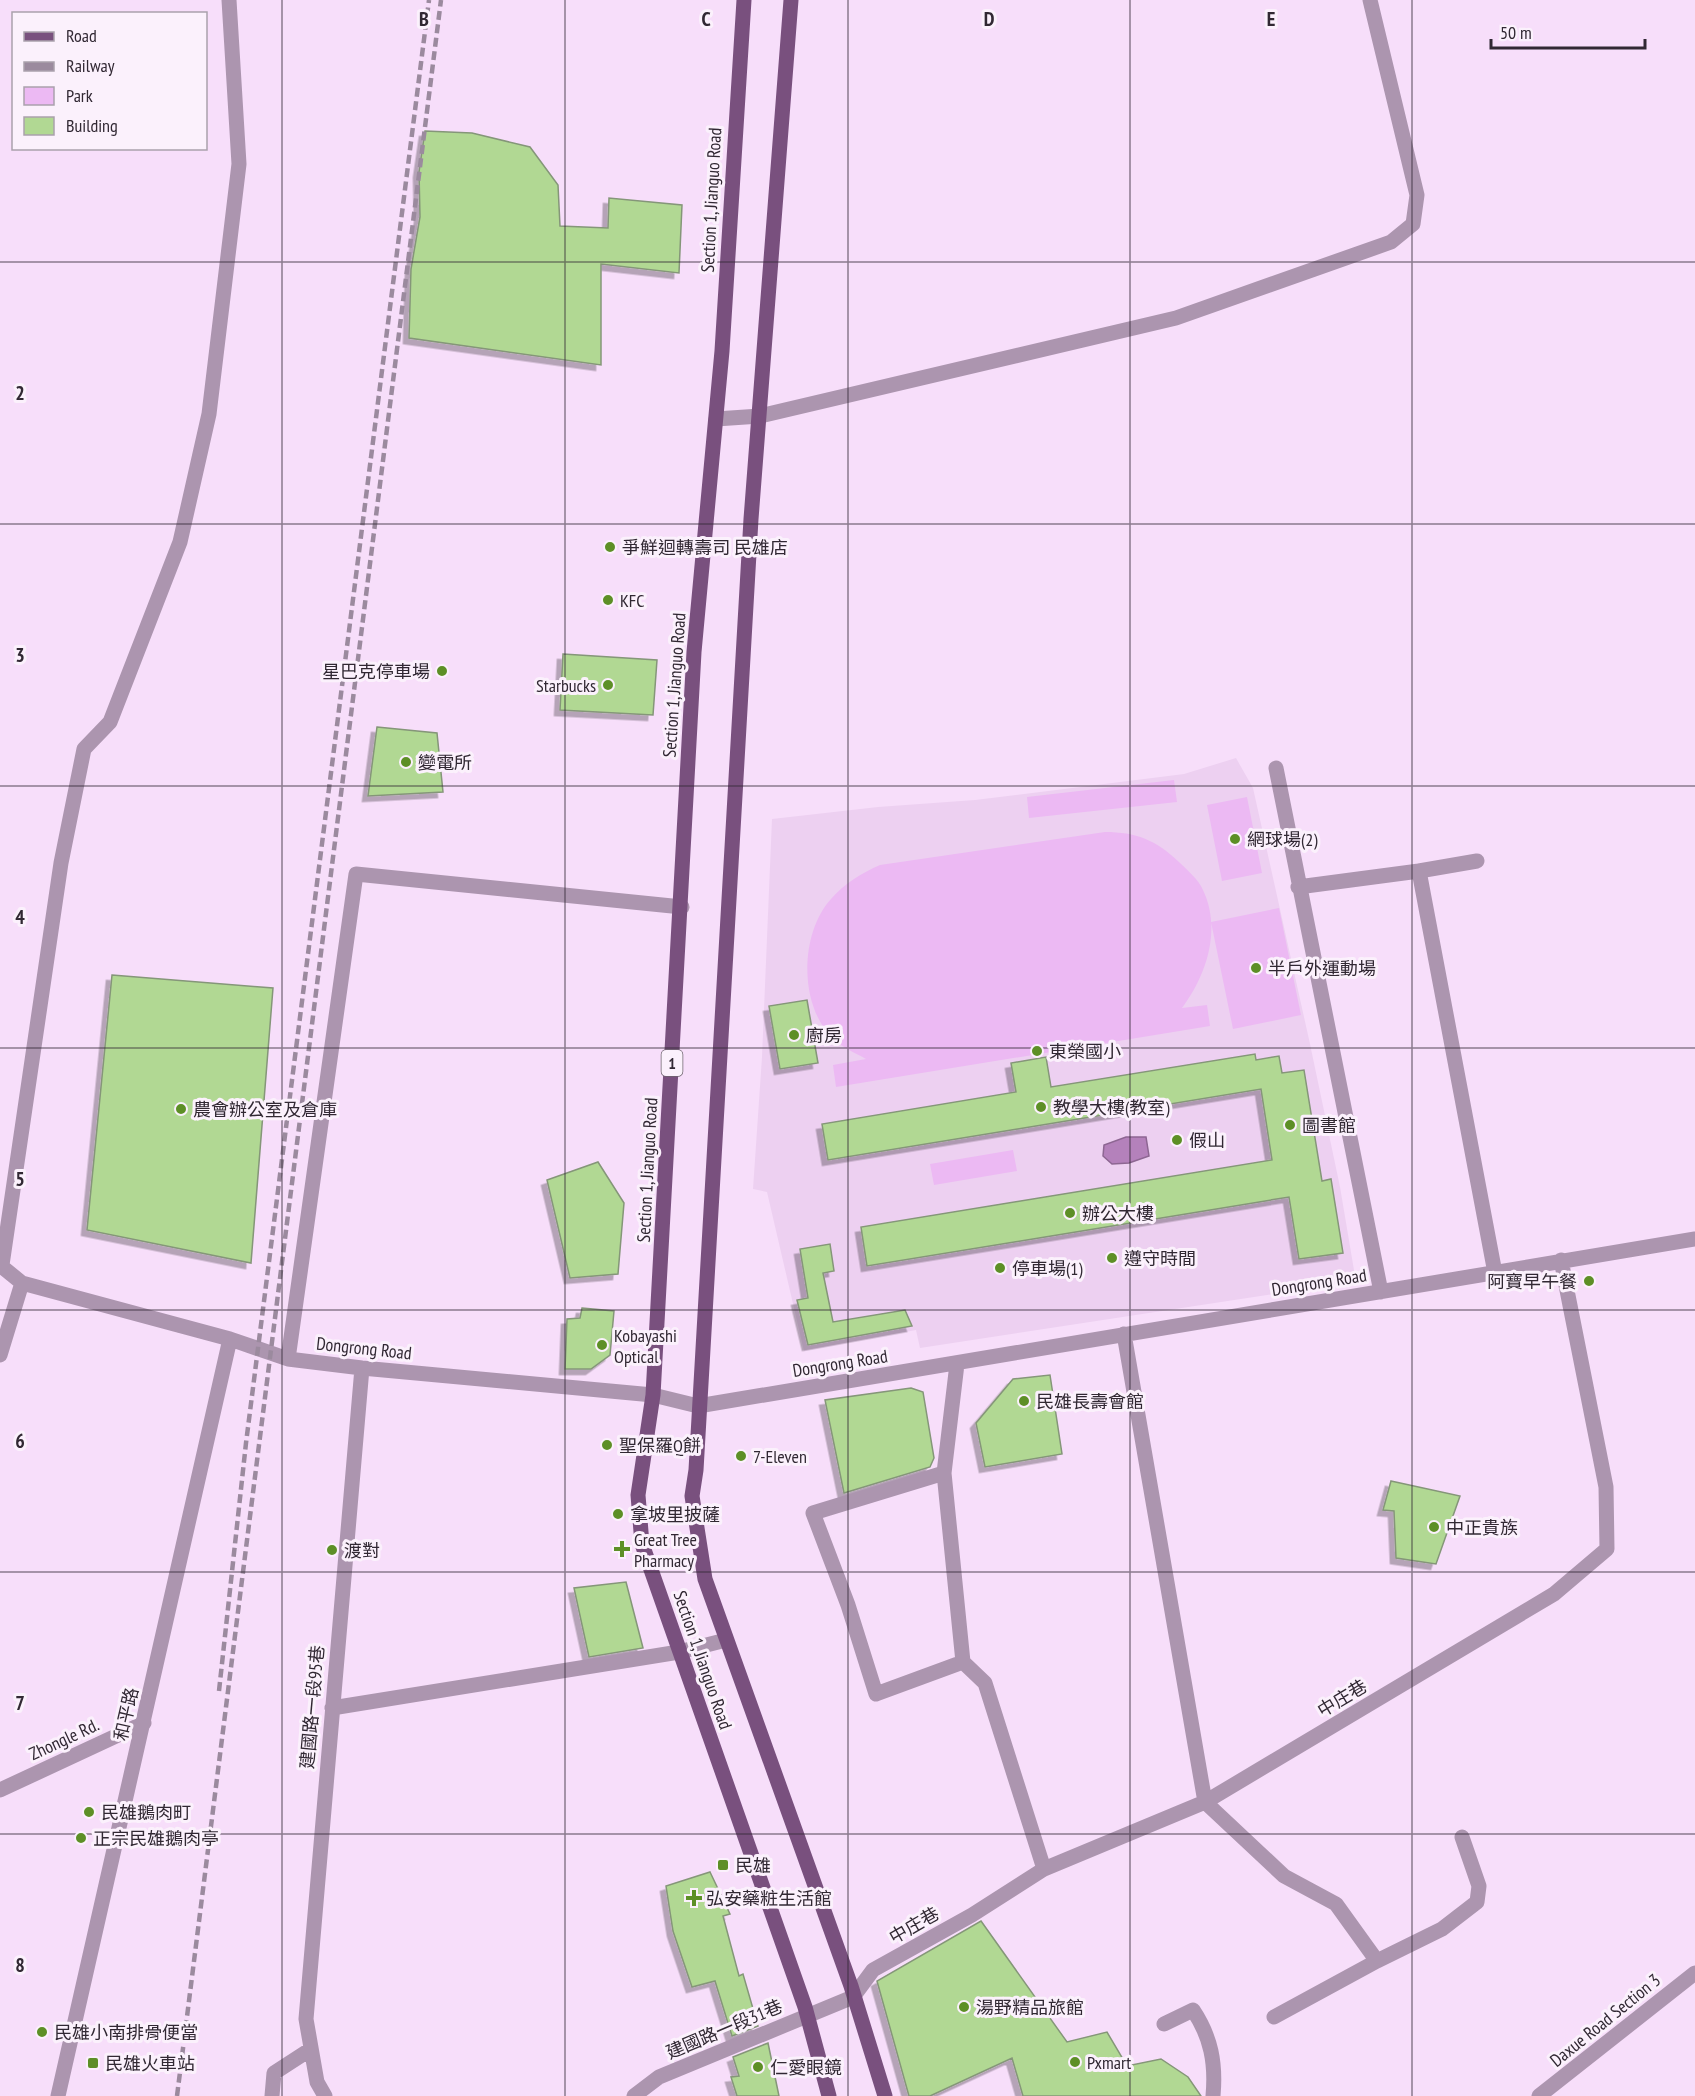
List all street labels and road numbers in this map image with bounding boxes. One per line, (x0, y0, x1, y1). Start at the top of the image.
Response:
street label: Section 1, Jianguo Road (696, 127, 726, 273)
street label: Section 1, Jianguo Road (657, 612, 691, 758)
road number: 1 (662, 1050, 682, 1076)
street label: Section 1, Jianguo Road (632, 1097, 662, 1243)
street label: Dongrong Road (1270, 1263, 1368, 1301)
street label: Dongrong Road (315, 1332, 413, 1364)
street label: Dongrong Road (791, 1344, 889, 1382)
street label: Section 1, Jianguo Road (669, 1588, 737, 1732)
street label: 建國路一段95巷 (295, 1644, 329, 1770)
street label: 中庄巷 (1313, 1674, 1371, 1722)
street label: 和平路 (109, 1685, 143, 1743)
street label: Zhongle Rd. (25, 1713, 103, 1765)
street label: 中庄巷 (885, 1902, 943, 1948)
street label: Daxue Road Section 3 (1545, 1968, 1665, 2072)
street label: 建國路一段31巷 (662, 1994, 786, 2064)

